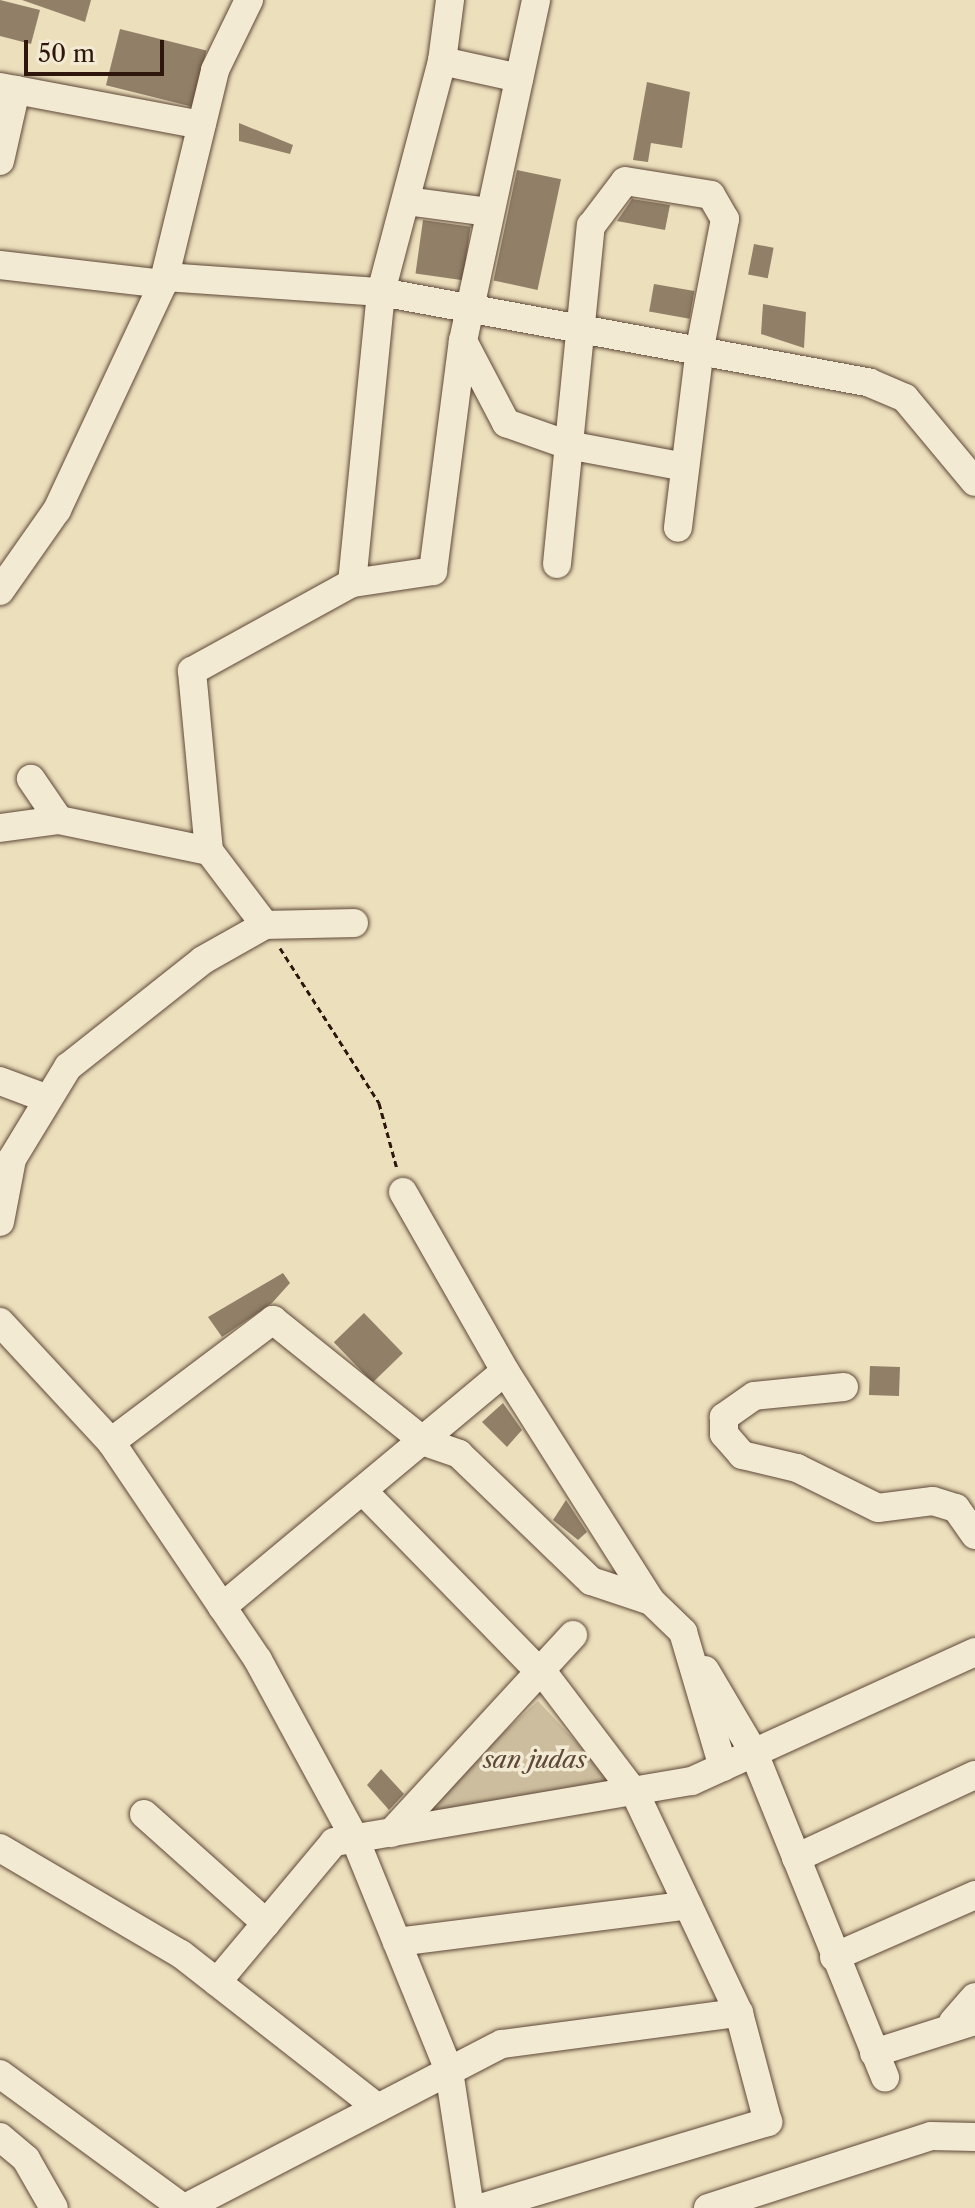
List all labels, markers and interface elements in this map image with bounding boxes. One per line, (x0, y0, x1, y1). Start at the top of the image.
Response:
scale bar (28, 24, 168, 74)
text: 50 m (38, 39, 95, 68)
park label: san judas (483, 1746, 587, 1774)

